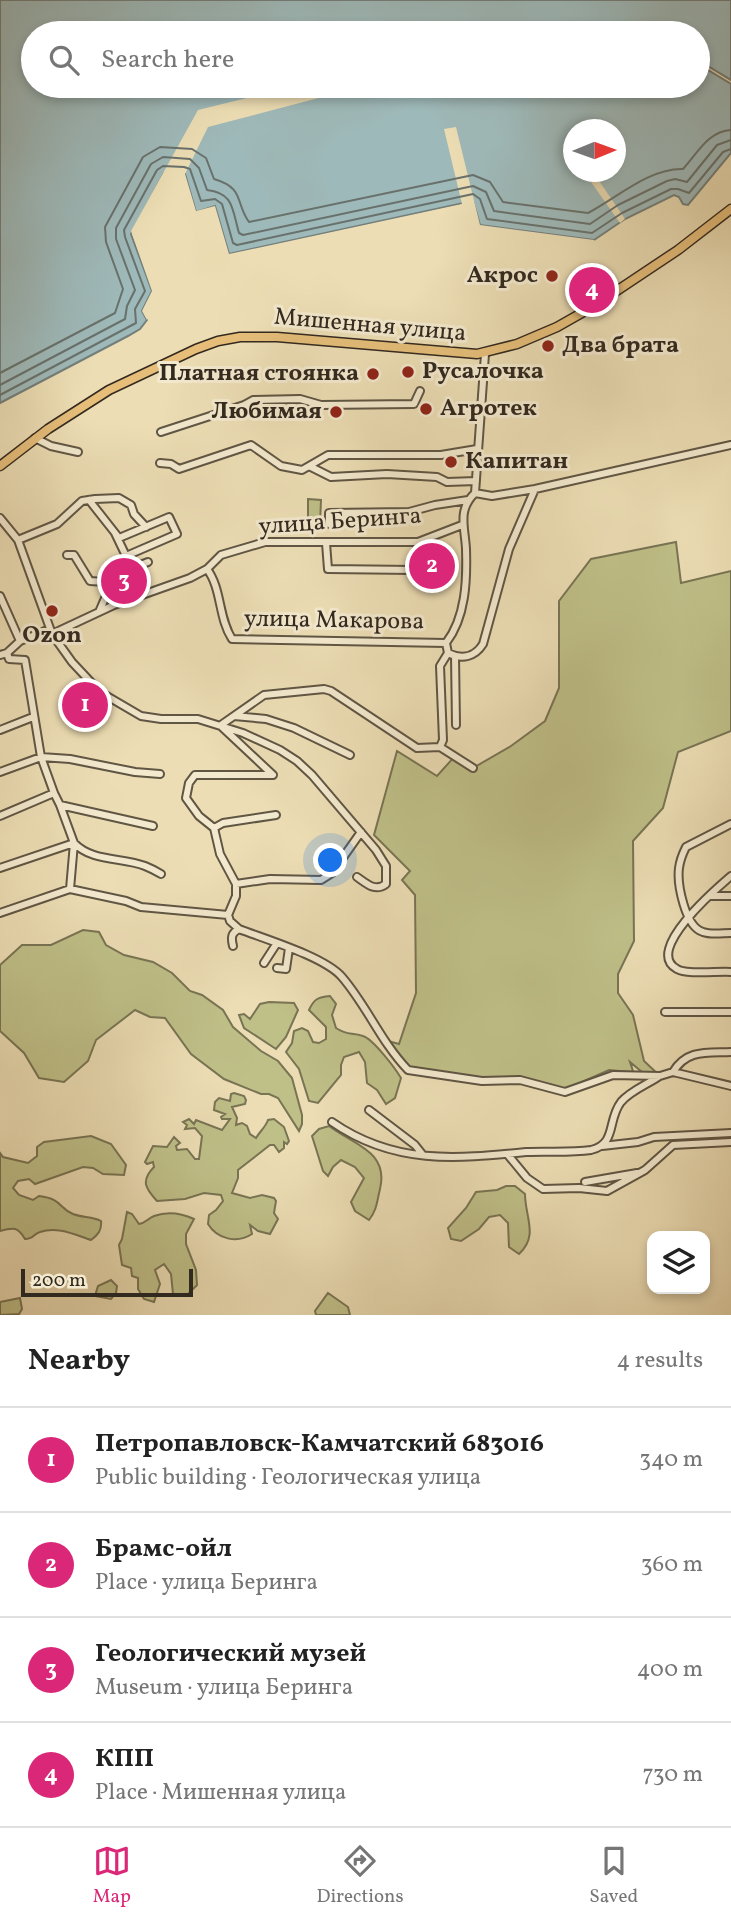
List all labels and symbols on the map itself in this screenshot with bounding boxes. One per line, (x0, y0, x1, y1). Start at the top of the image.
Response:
north arrow (563, 119, 626, 182)
place label: Акрос (467, 259, 538, 293)
pin: 4 (569, 264, 615, 316)
marker: Акрос (544, 268, 560, 284)
street label: Мишенная улица (272, 301, 468, 351)
place label: Два брата (562, 329, 679, 363)
marker: Два брата (540, 338, 556, 354)
place label: Русалочка (422, 355, 544, 389)
place label: Платная стоянка (159, 357, 359, 391)
marker: Русалочка (400, 364, 416, 380)
marker: Платная стоянка (365, 366, 381, 382)
place label: Агротек (440, 392, 537, 426)
place label: Любимая (212, 395, 322, 429)
marker: Агротек (418, 401, 434, 417)
marker: Любимая (328, 404, 344, 420)
place label: Капитан (465, 445, 568, 479)
marker: Капитан (443, 454, 459, 470)
street label: улица Беринга (257, 499, 423, 545)
pin: 2 (409, 540, 455, 592)
pin: 3 (101, 555, 147, 607)
street label: улица Макарова (243, 602, 425, 640)
marker: Ozon (44, 603, 60, 619)
place label: Ozon (22, 619, 82, 653)
pin: 1 (62, 679, 108, 731)
your location (313, 843, 347, 877)
scale bar (21, 1266, 192, 1298)

